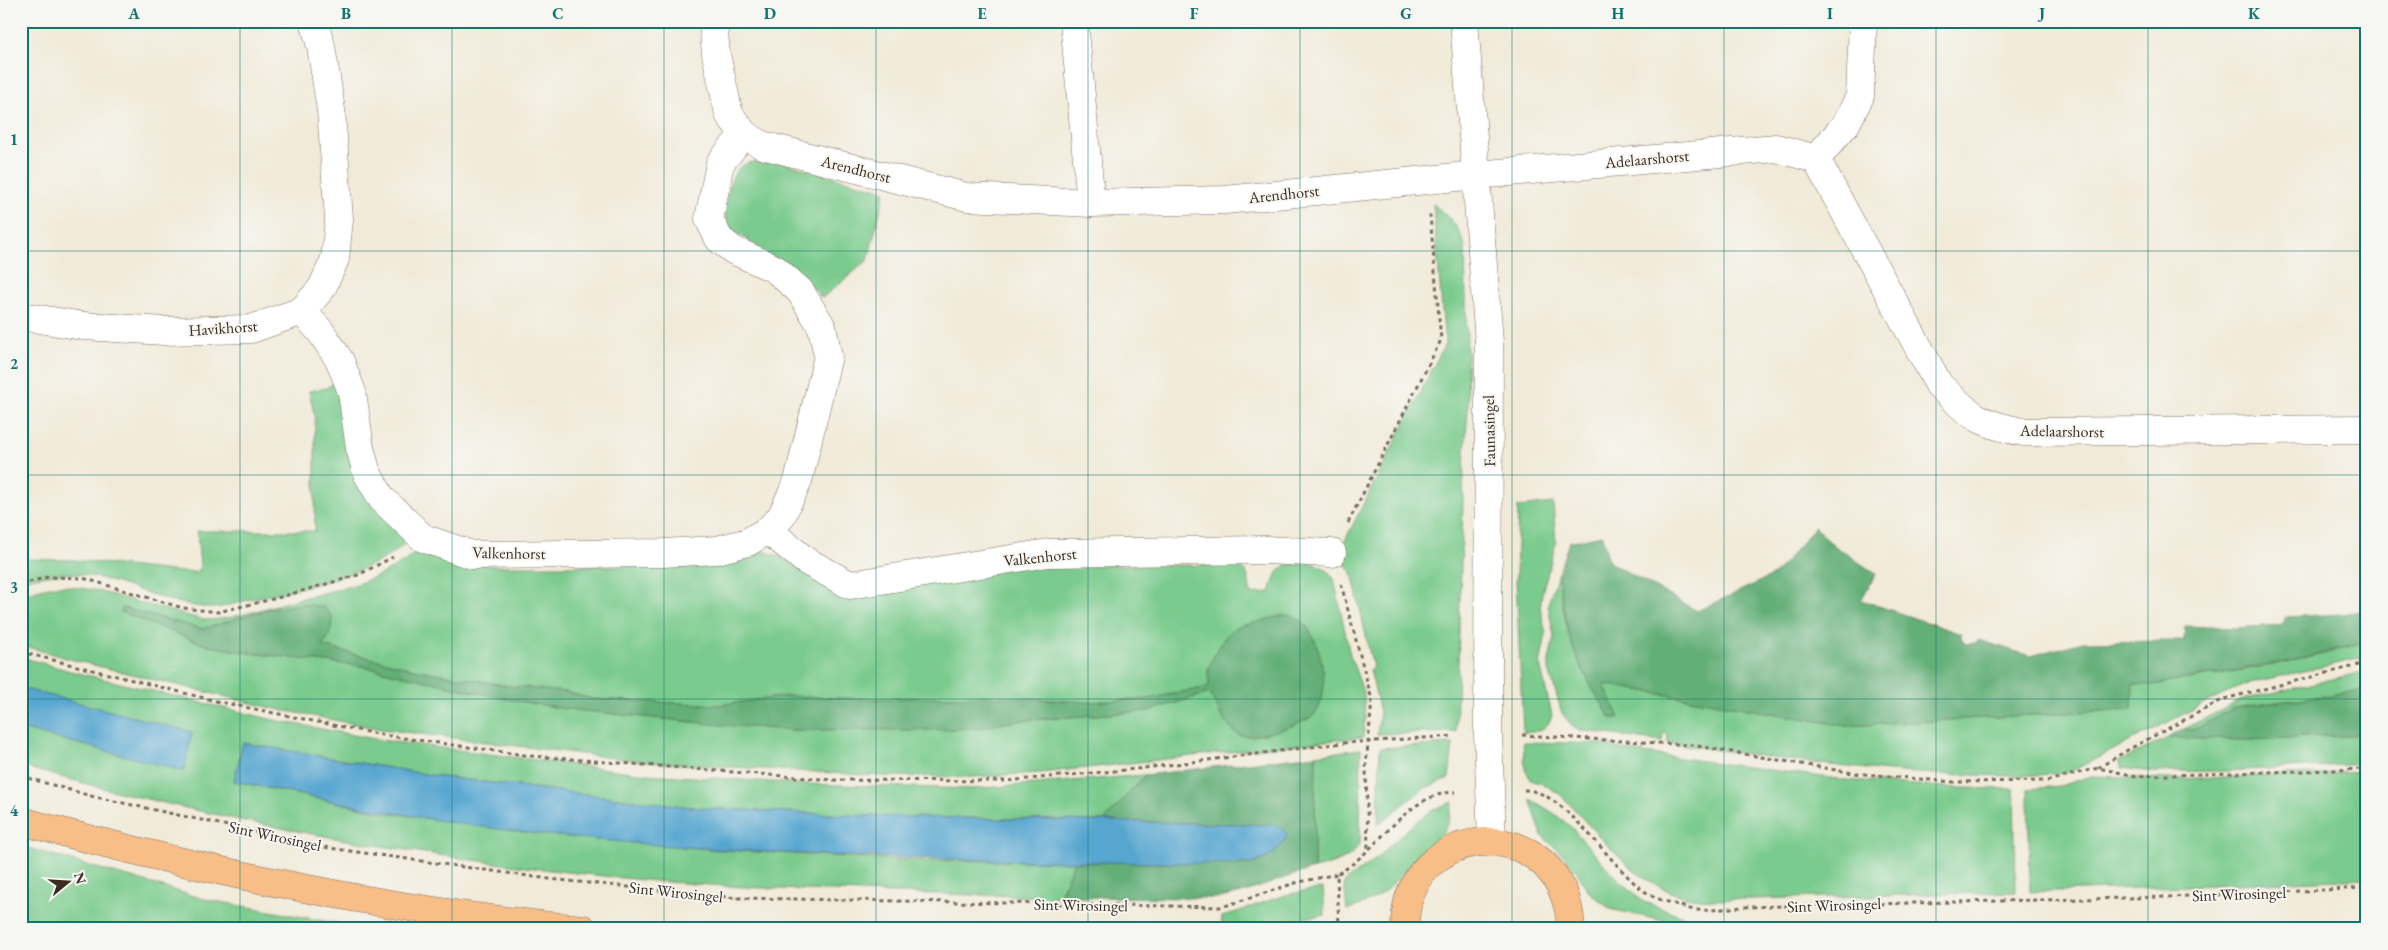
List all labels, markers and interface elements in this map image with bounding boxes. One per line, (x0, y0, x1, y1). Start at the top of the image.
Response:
text: A (127, 3, 140, 24)
text: B (341, 3, 351, 24)
text: C (552, 3, 564, 24)
text: D (764, 3, 776, 24)
text: E (977, 3, 987, 24)
text: F (1190, 3, 1199, 24)
text: G (1400, 3, 1412, 24)
text: H (1612, 3, 1625, 24)
text: I (1827, 3, 1833, 24)
text: J (2037, 3, 2045, 24)
text: K (2248, 3, 2261, 24)
text: 1 (10, 129, 18, 150)
street label: Adelaarshorst (1603, 145, 1690, 173)
street label: Arendhorst (818, 150, 893, 188)
street label: Arendhorst (1247, 180, 1320, 208)
street label: Havikhorst (188, 315, 258, 341)
text: 2 (10, 353, 19, 374)
street label: Faunasingel (1478, 395, 1500, 467)
street label: Adelaarshorst (2019, 420, 2104, 442)
street label: Valkenhorst (472, 542, 546, 564)
street label: Valkenhorst (1002, 543, 1078, 571)
text: 3 (10, 577, 18, 598)
text: 4 (10, 800, 19, 821)
street label: Sint Wirosingel (227, 816, 323, 856)
north arrow (42, 858, 92, 908)
text: N (70, 870, 91, 887)
street label: Sint Wirosingel (628, 877, 724, 907)
street label: Sint Wirosingel (2192, 882, 2287, 906)
street label: Sint Wirosingel (1787, 893, 1882, 917)
street label: Sint Wirosingel (1034, 894, 1128, 916)

